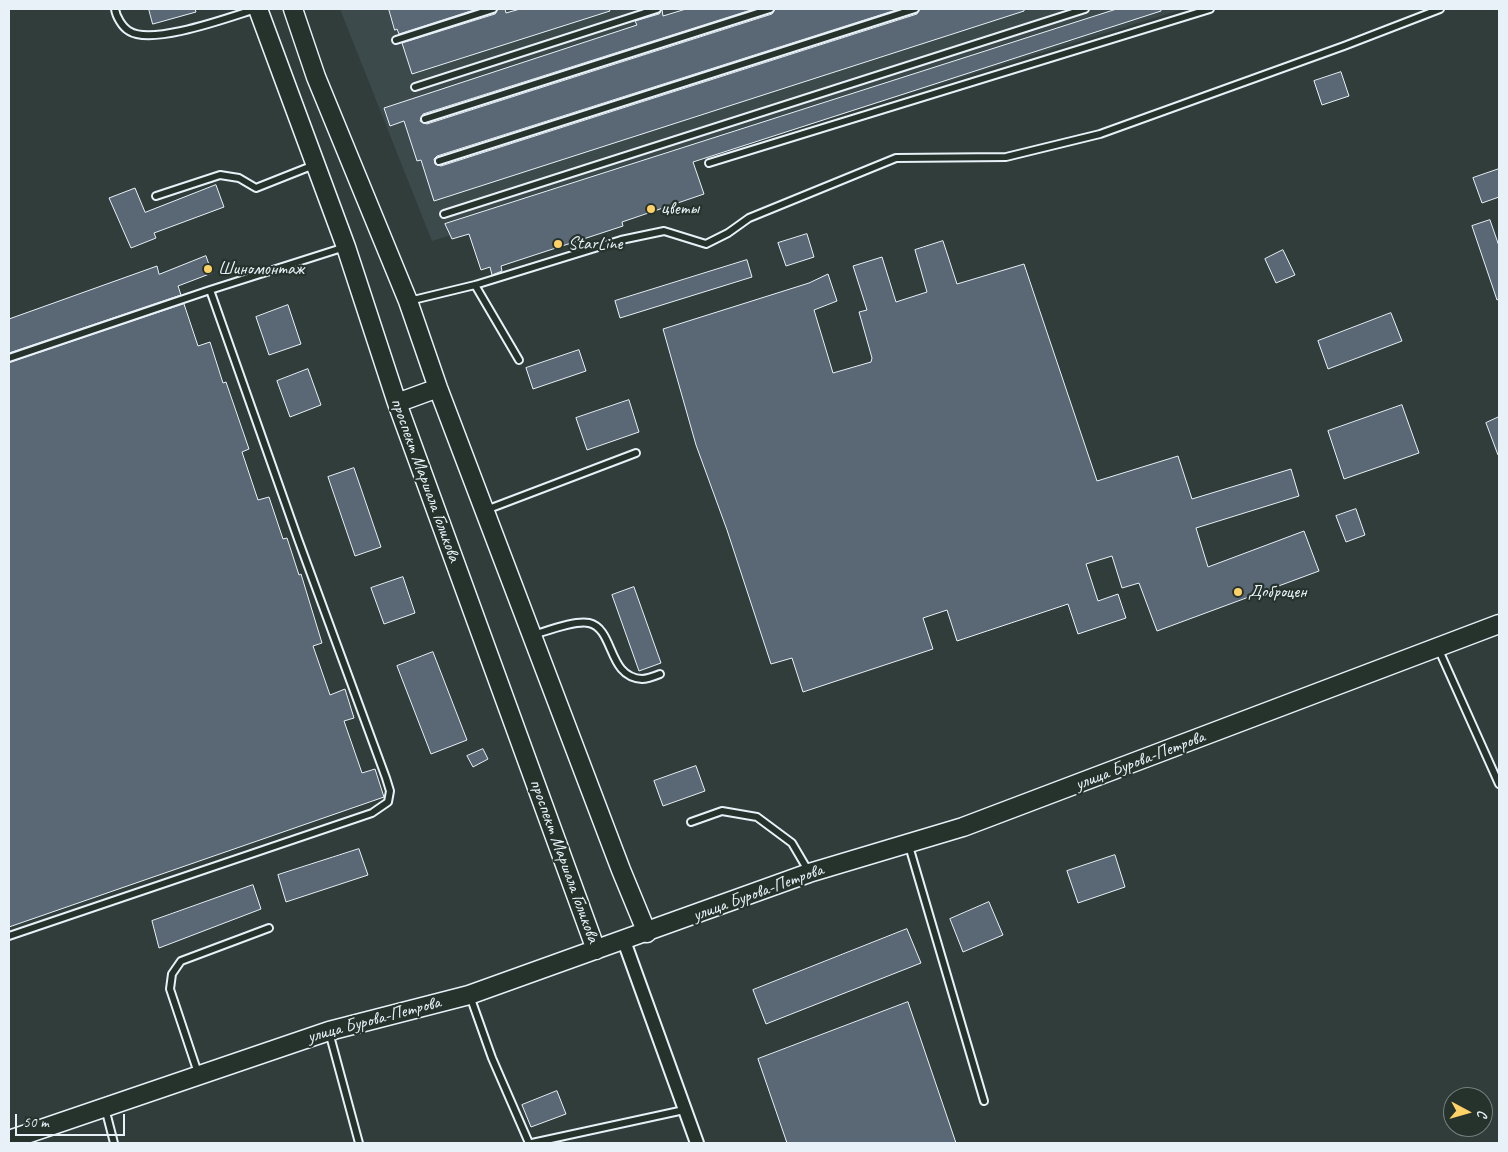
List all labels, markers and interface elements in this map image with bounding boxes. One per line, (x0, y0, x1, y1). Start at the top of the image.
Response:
place label: цветы (661, 198, 699, 220)
marker: цветы (645, 203, 657, 215)
place label: StarLine (568, 233, 622, 255)
marker: StarLine (552, 238, 564, 250)
place label: Шиномонтаж (218, 258, 304, 280)
marker: Шиномонтаж (202, 263, 214, 275)
street label: проспект Маршала Голикова (385, 395, 465, 565)
place label: Доброцен (1248, 581, 1307, 603)
marker: Доброцен (1232, 586, 1244, 598)
street label: улица Бурова-Петрова (1072, 726, 1208, 796)
street label: проспект Маршала Голикова (524, 776, 604, 946)
street label: улица Бурова-Петрова (690, 859, 826, 927)
street label: улица Бурова-Петрова (305, 992, 443, 1048)
north arrow (1443, 1087, 1493, 1137)
scale bar (18, 1104, 128, 1136)
text: С (1474, 1109, 1491, 1118)
text: 50 m (23, 1113, 49, 1132)

